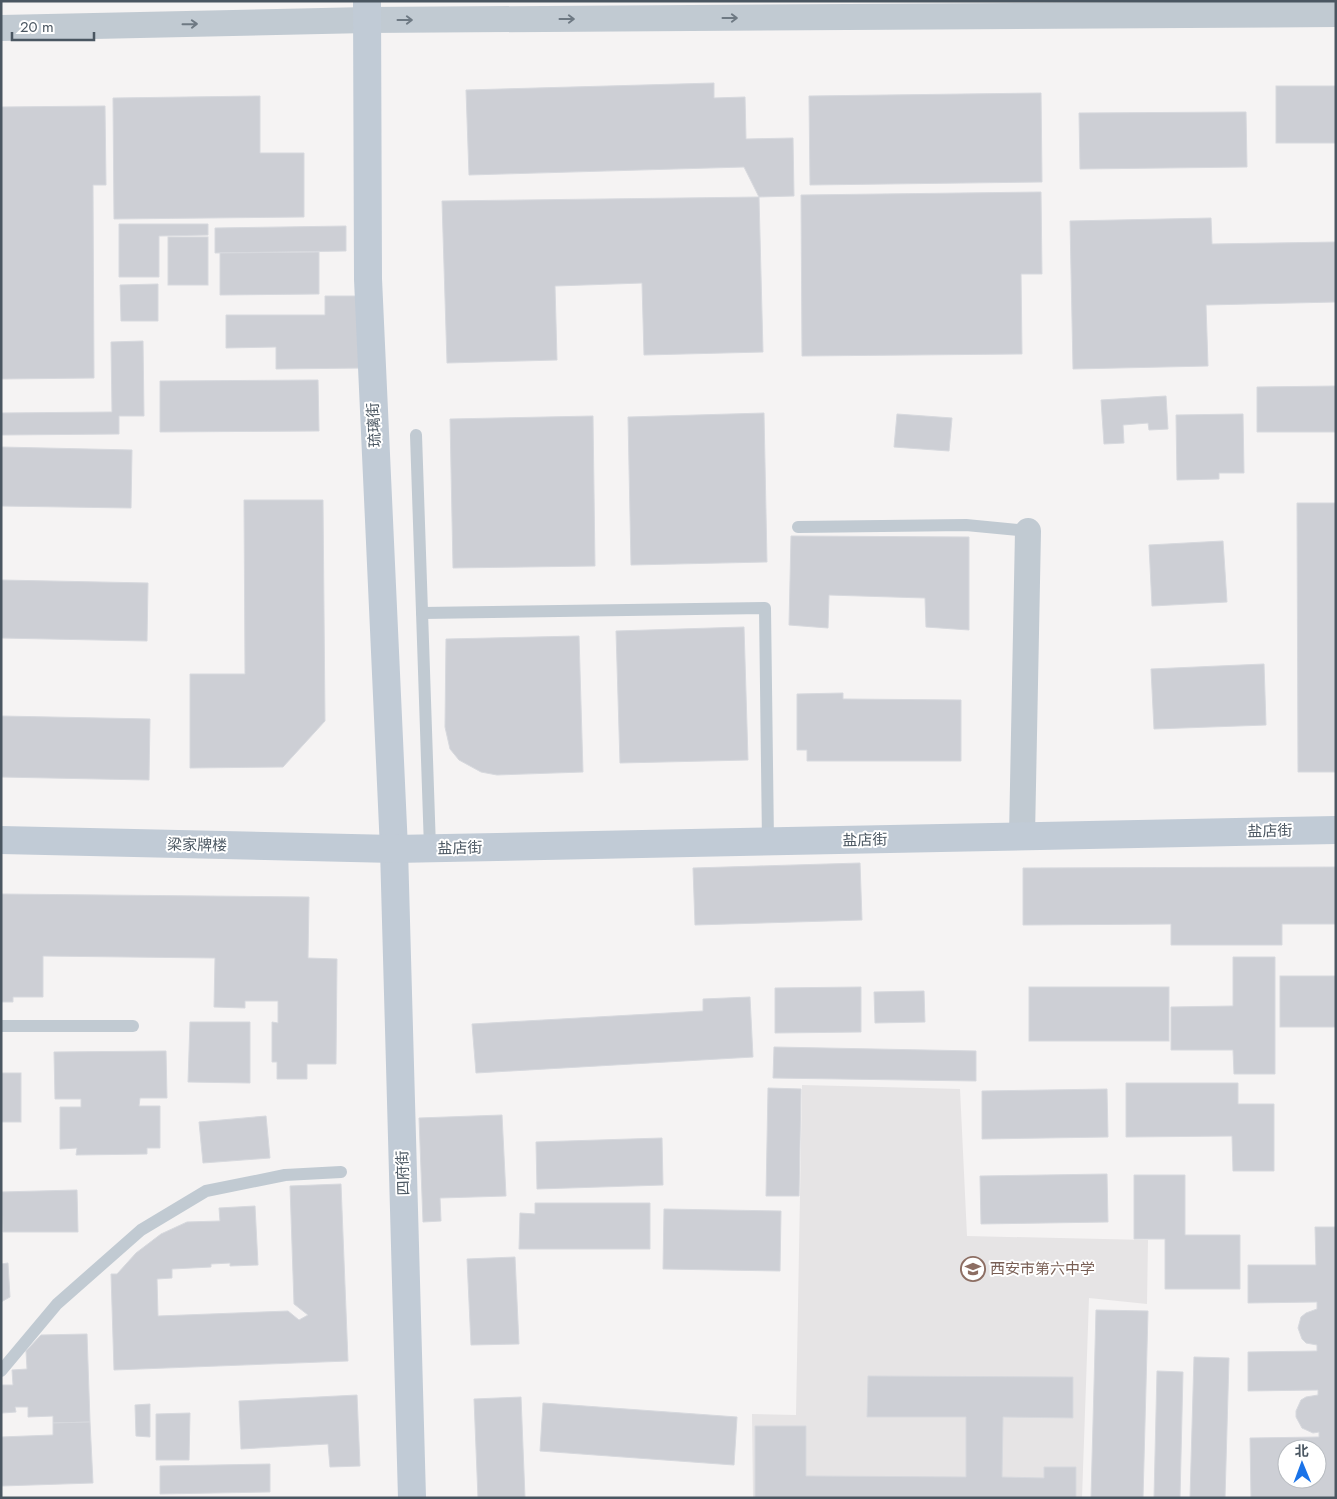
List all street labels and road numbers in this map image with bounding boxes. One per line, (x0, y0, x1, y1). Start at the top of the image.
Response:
street label: 琉璃街 (362, 402, 386, 448)
street label: 盐店街 (1247, 820, 1293, 842)
street label: 盐店街 (842, 829, 888, 851)
street label: 梁家牌楼 (167, 833, 227, 857)
street label: 盐店街 (437, 837, 483, 859)
street label: 四府街 (391, 1150, 415, 1196)

